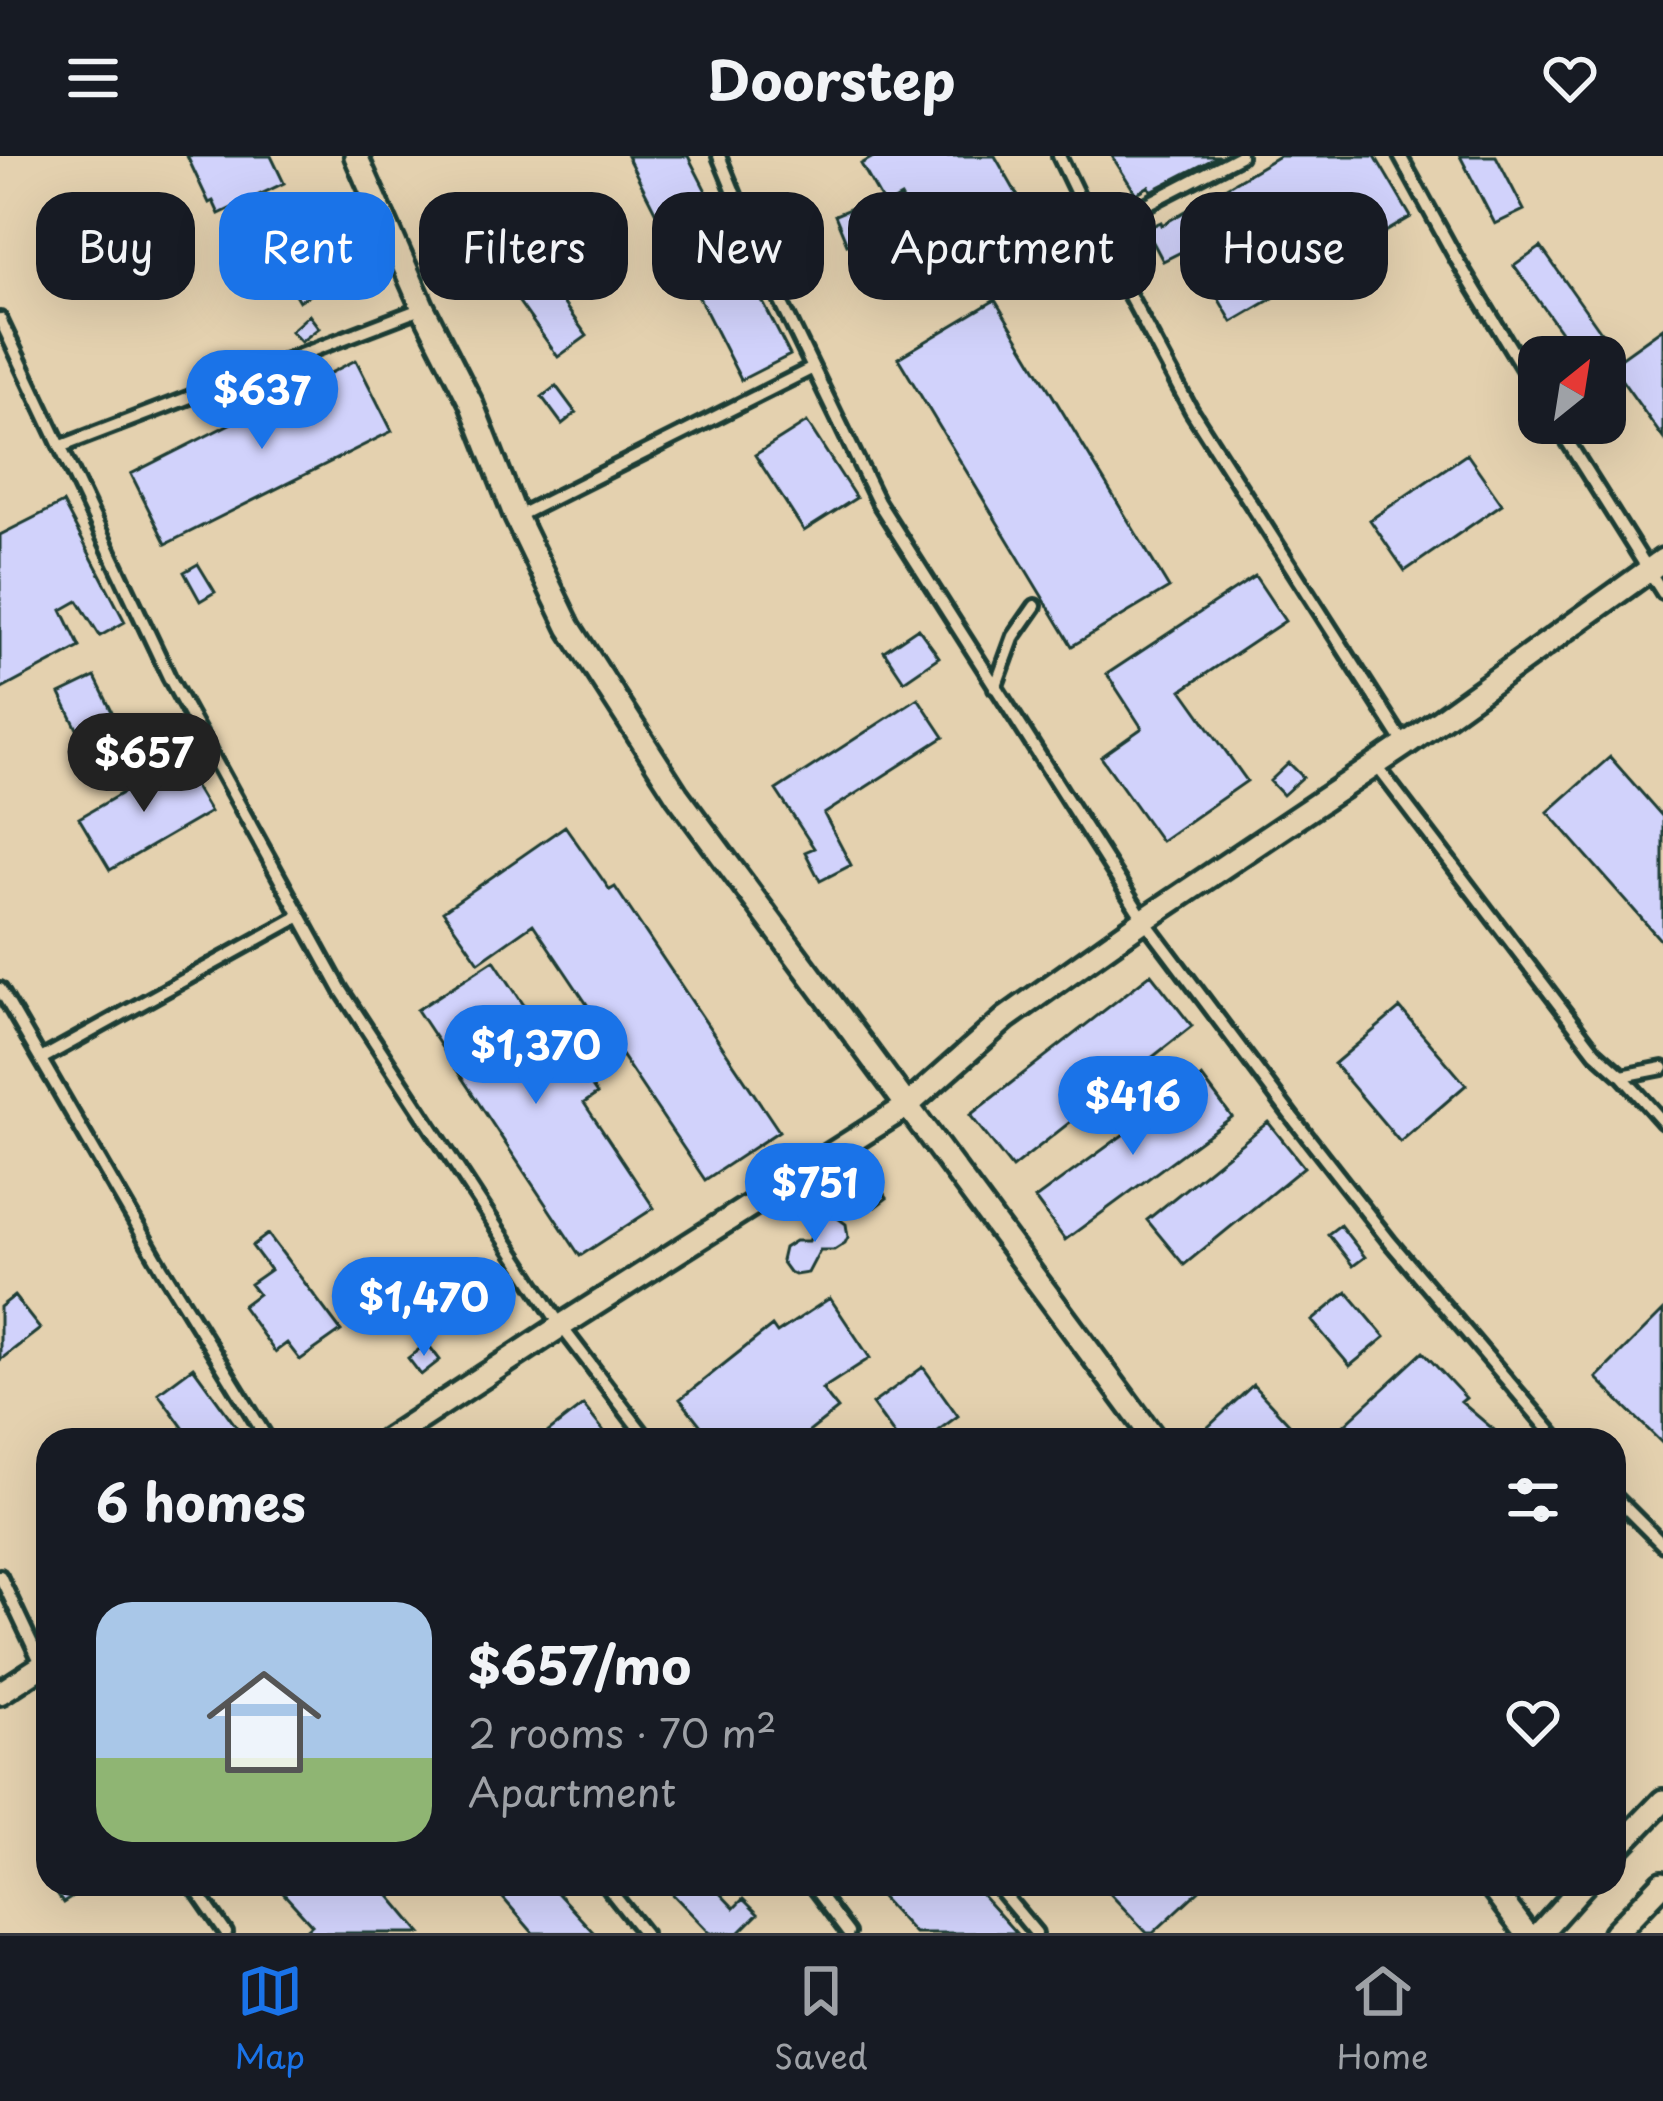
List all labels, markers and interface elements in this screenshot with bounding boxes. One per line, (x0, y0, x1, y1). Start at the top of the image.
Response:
text: Doorstep (707, 38, 956, 119)
icon: menu (60, 45, 126, 111)
icon: heart (1537, 45, 1603, 111)
chip: Buy (36, 192, 195, 300)
chip: Rent (219, 192, 395, 300)
chip: Filters (419, 192, 628, 300)
chip: New (652, 192, 824, 300)
chip: Apartment (848, 192, 1156, 300)
chip: House (1180, 192, 1388, 300)
north arrow (1518, 336, 1626, 444)
map controls (1518, 336, 1626, 444)
pin: $637 (191, 350, 333, 452)
text: $637 (213, 359, 311, 418)
pin: $657 (73, 713, 215, 815)
text: $657 (94, 722, 194, 781)
pin: $1,370 (438, 1005, 634, 1107)
text: $1,370 (471, 1014, 601, 1073)
pin: $416 (1062, 1056, 1204, 1158)
text: $416 (1085, 1065, 1181, 1124)
pin: $751 (744, 1143, 886, 1245)
text: $751 (772, 1152, 858, 1211)
pin: $1,470 (326, 1257, 522, 1359)
text: $1,470 (359, 1266, 489, 1325)
text: 6 homes (96, 1462, 306, 1539)
icon: filters (1500, 1467, 1566, 1533)
text: $657/mo (468, 1625, 691, 1702)
icon: home (192, 1650, 336, 1794)
icon: heart (1500, 1689, 1566, 1755)
text: 2 rooms · 70 m² (468, 1702, 777, 1761)
text: Apartment (468, 1761, 676, 1820)
tab: Map (235, 1958, 305, 2080)
tab: Saved (774, 1958, 868, 2080)
tab: Home (1337, 1958, 1428, 2080)

